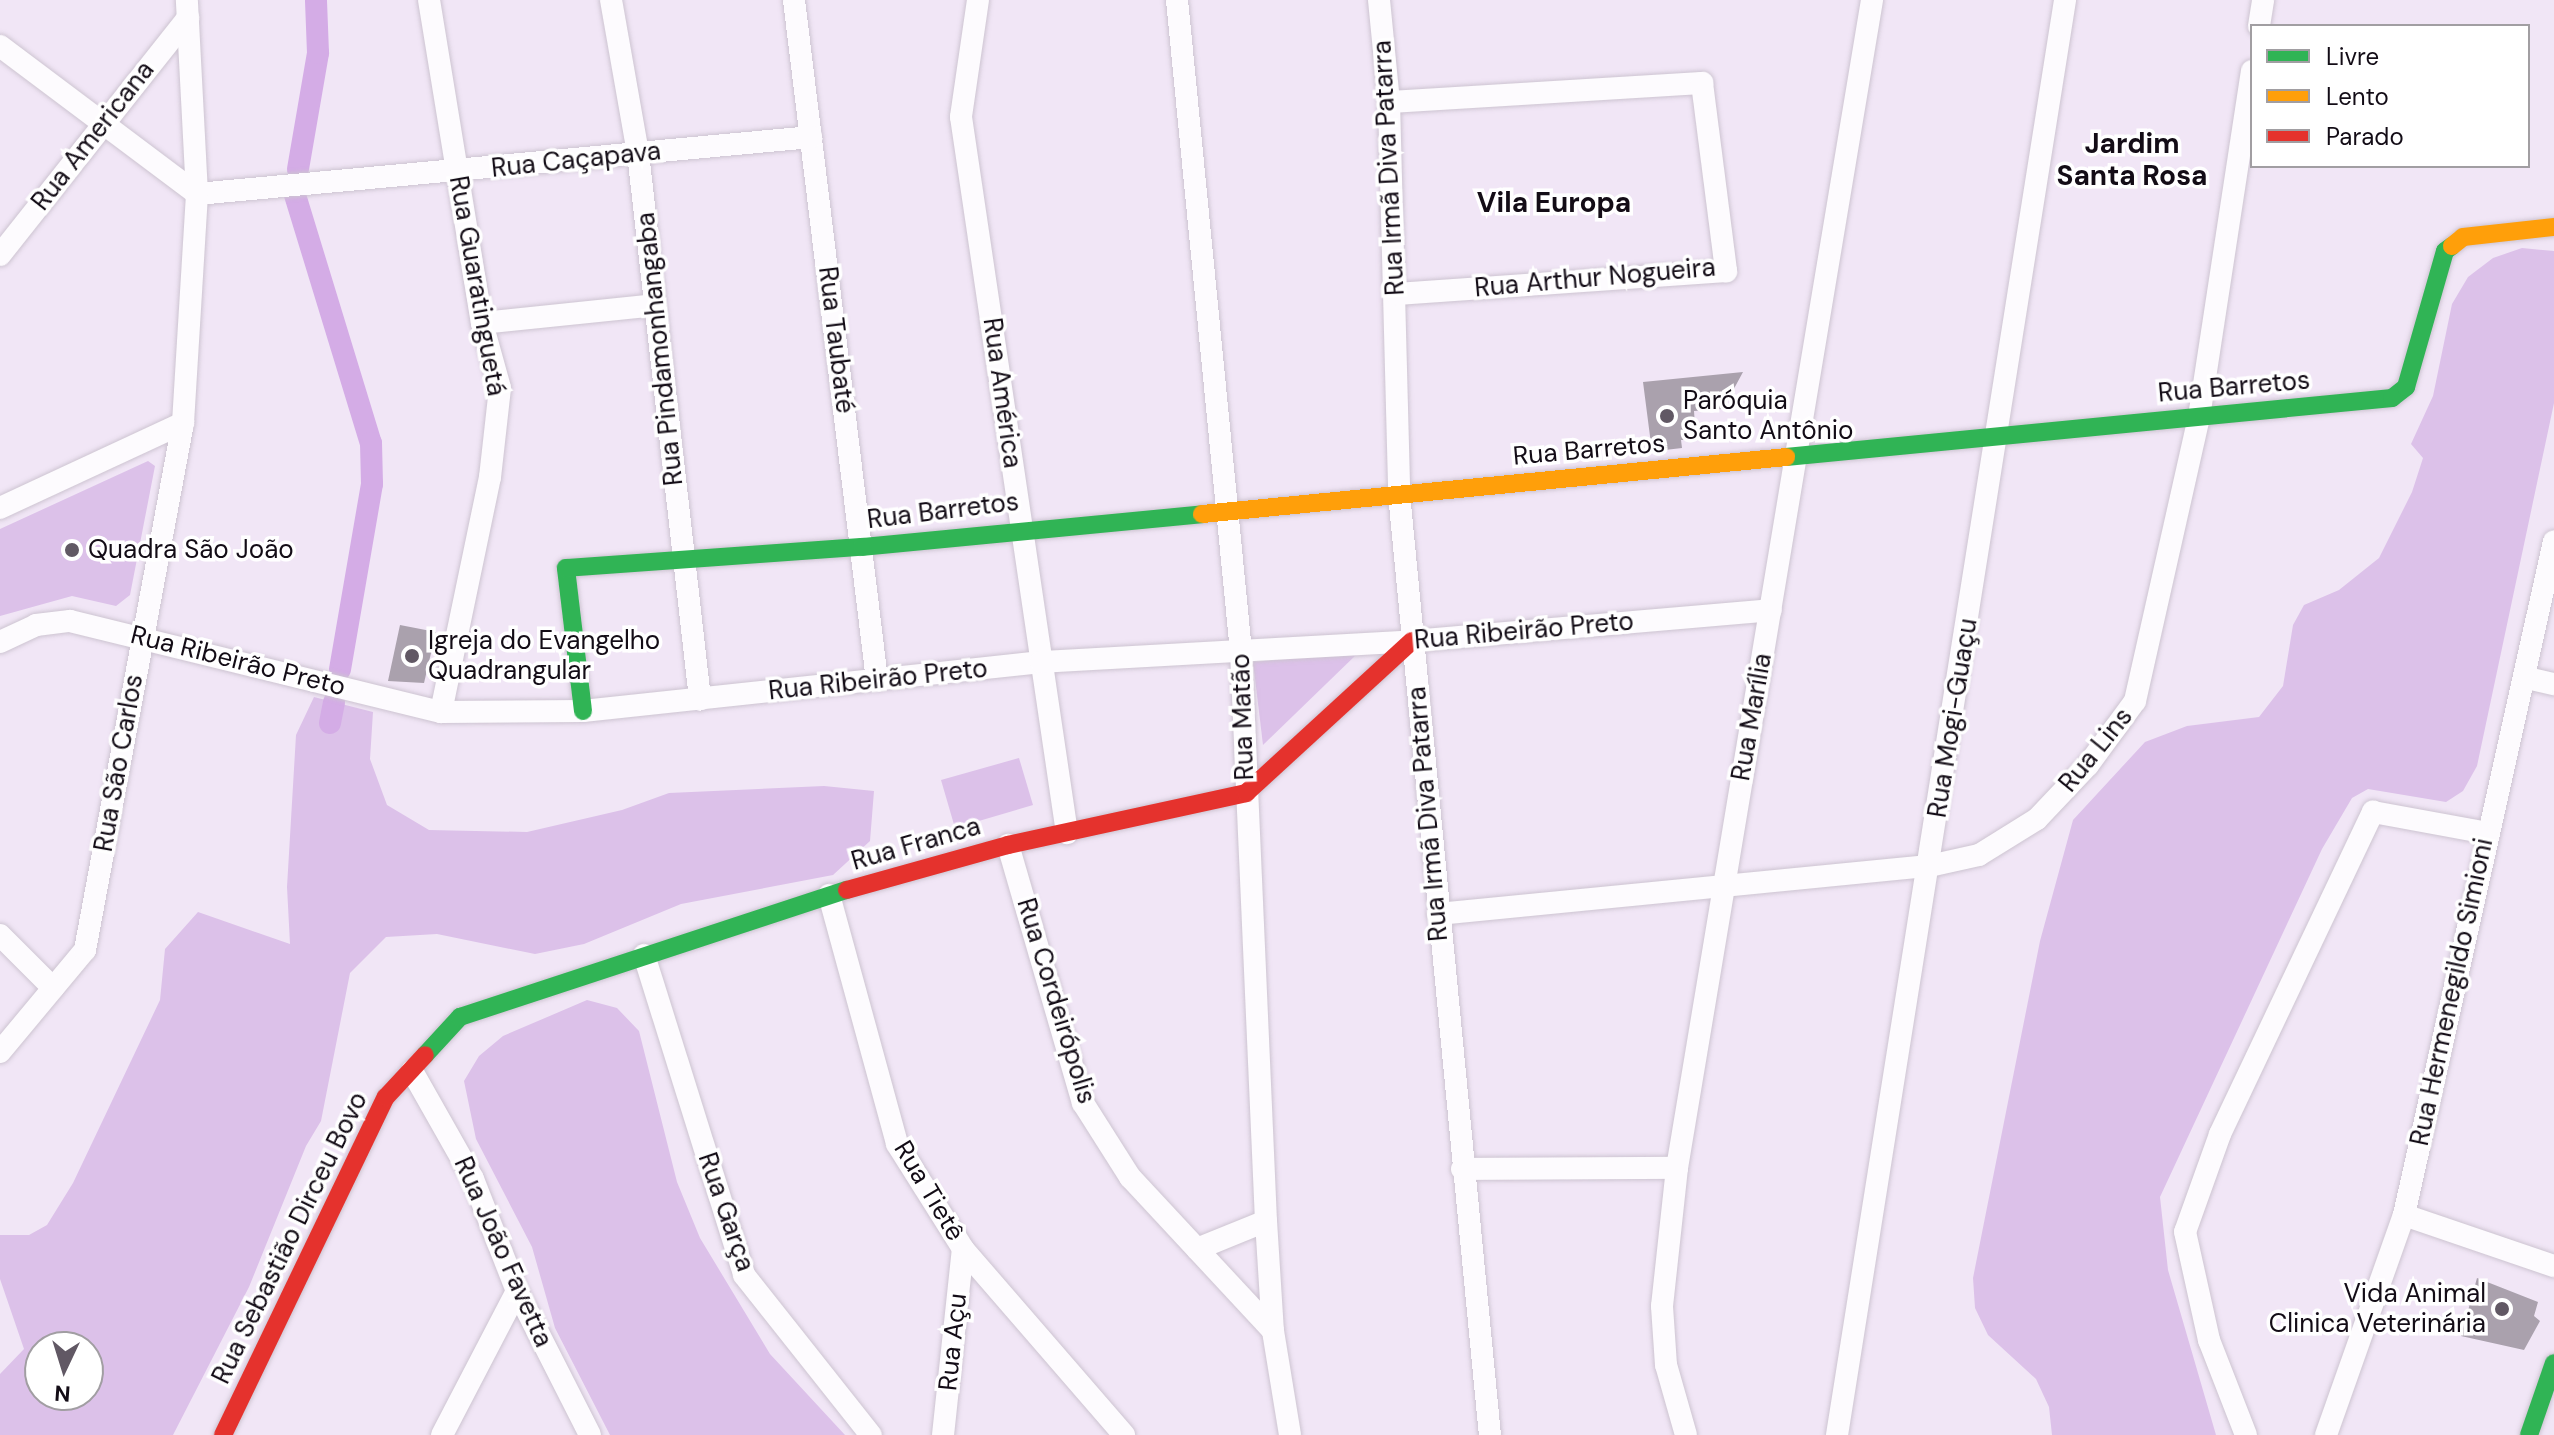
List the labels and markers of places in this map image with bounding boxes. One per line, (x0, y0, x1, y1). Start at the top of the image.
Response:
place label: Paróquia Santo Antônio (1683, 385, 1853, 446)
marker: Paróquia Santo Antônio (1658, 407, 1676, 425)
place label: Quadra São João (88, 534, 294, 566)
marker: Quadra São João (63, 541, 81, 559)
place label: Igreja do Evangelho Quadrangular (428, 625, 660, 686)
marker: Igreja do Evangelho Quadrangular (403, 647, 421, 665)
place label: Vida Animal Clinica Veterinária (2269, 1278, 2486, 1340)
marker: Vida Animal Clinica Veterinária (2493, 1300, 2511, 1318)

